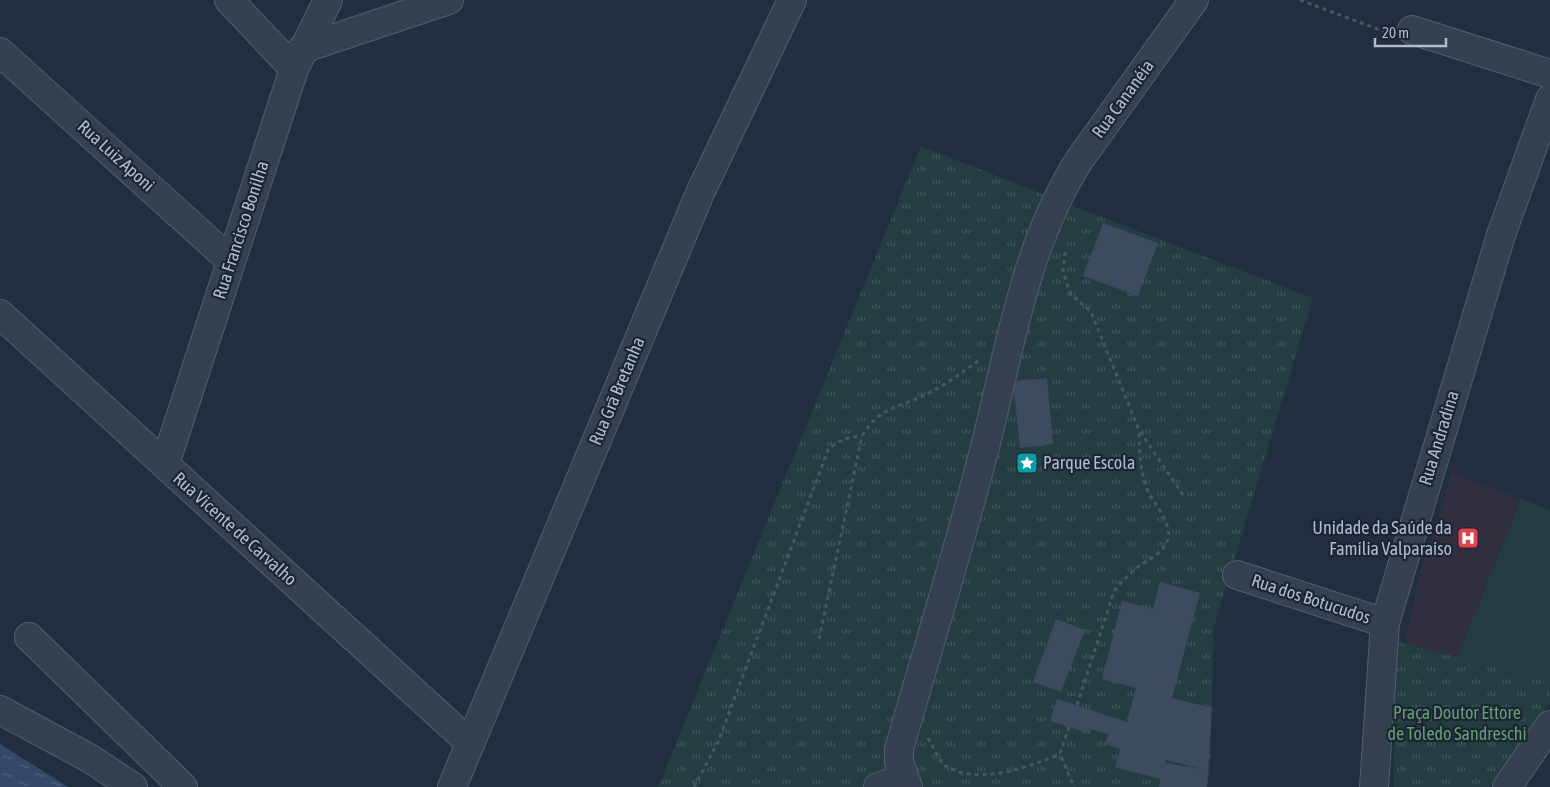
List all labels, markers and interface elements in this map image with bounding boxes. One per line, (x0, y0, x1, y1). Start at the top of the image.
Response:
scale bar (1375, 15, 1446, 47)
text: 20 m (1382, 24, 1409, 41)
street label: Rua Cananéia (1087, 56, 1158, 142)
street label: Rua Luiz Aponi (74, 116, 159, 196)
street label: Rua Francisco Bonilha (208, 158, 273, 302)
street label: Rua Grã Bretanha (584, 334, 649, 448)
street label: Rua Andradina (1414, 388, 1463, 488)
place icon: Parque Escola (1015, 451, 1039, 475)
place label: Parque Escola (1043, 452, 1135, 473)
street label: Rua Vicente de Carvalho (169, 468, 302, 590)
place label: Unidade da Saúde da Família Valparaíso (1312, 517, 1452, 559)
hospital icon: Unidade da Saúde da Família Valparaíso (1456, 526, 1480, 550)
street label: Rua dos Botucudos (1249, 569, 1373, 628)
park label: Praça Doutor Ettore de Toledo Sandreschi (1387, 702, 1527, 744)

